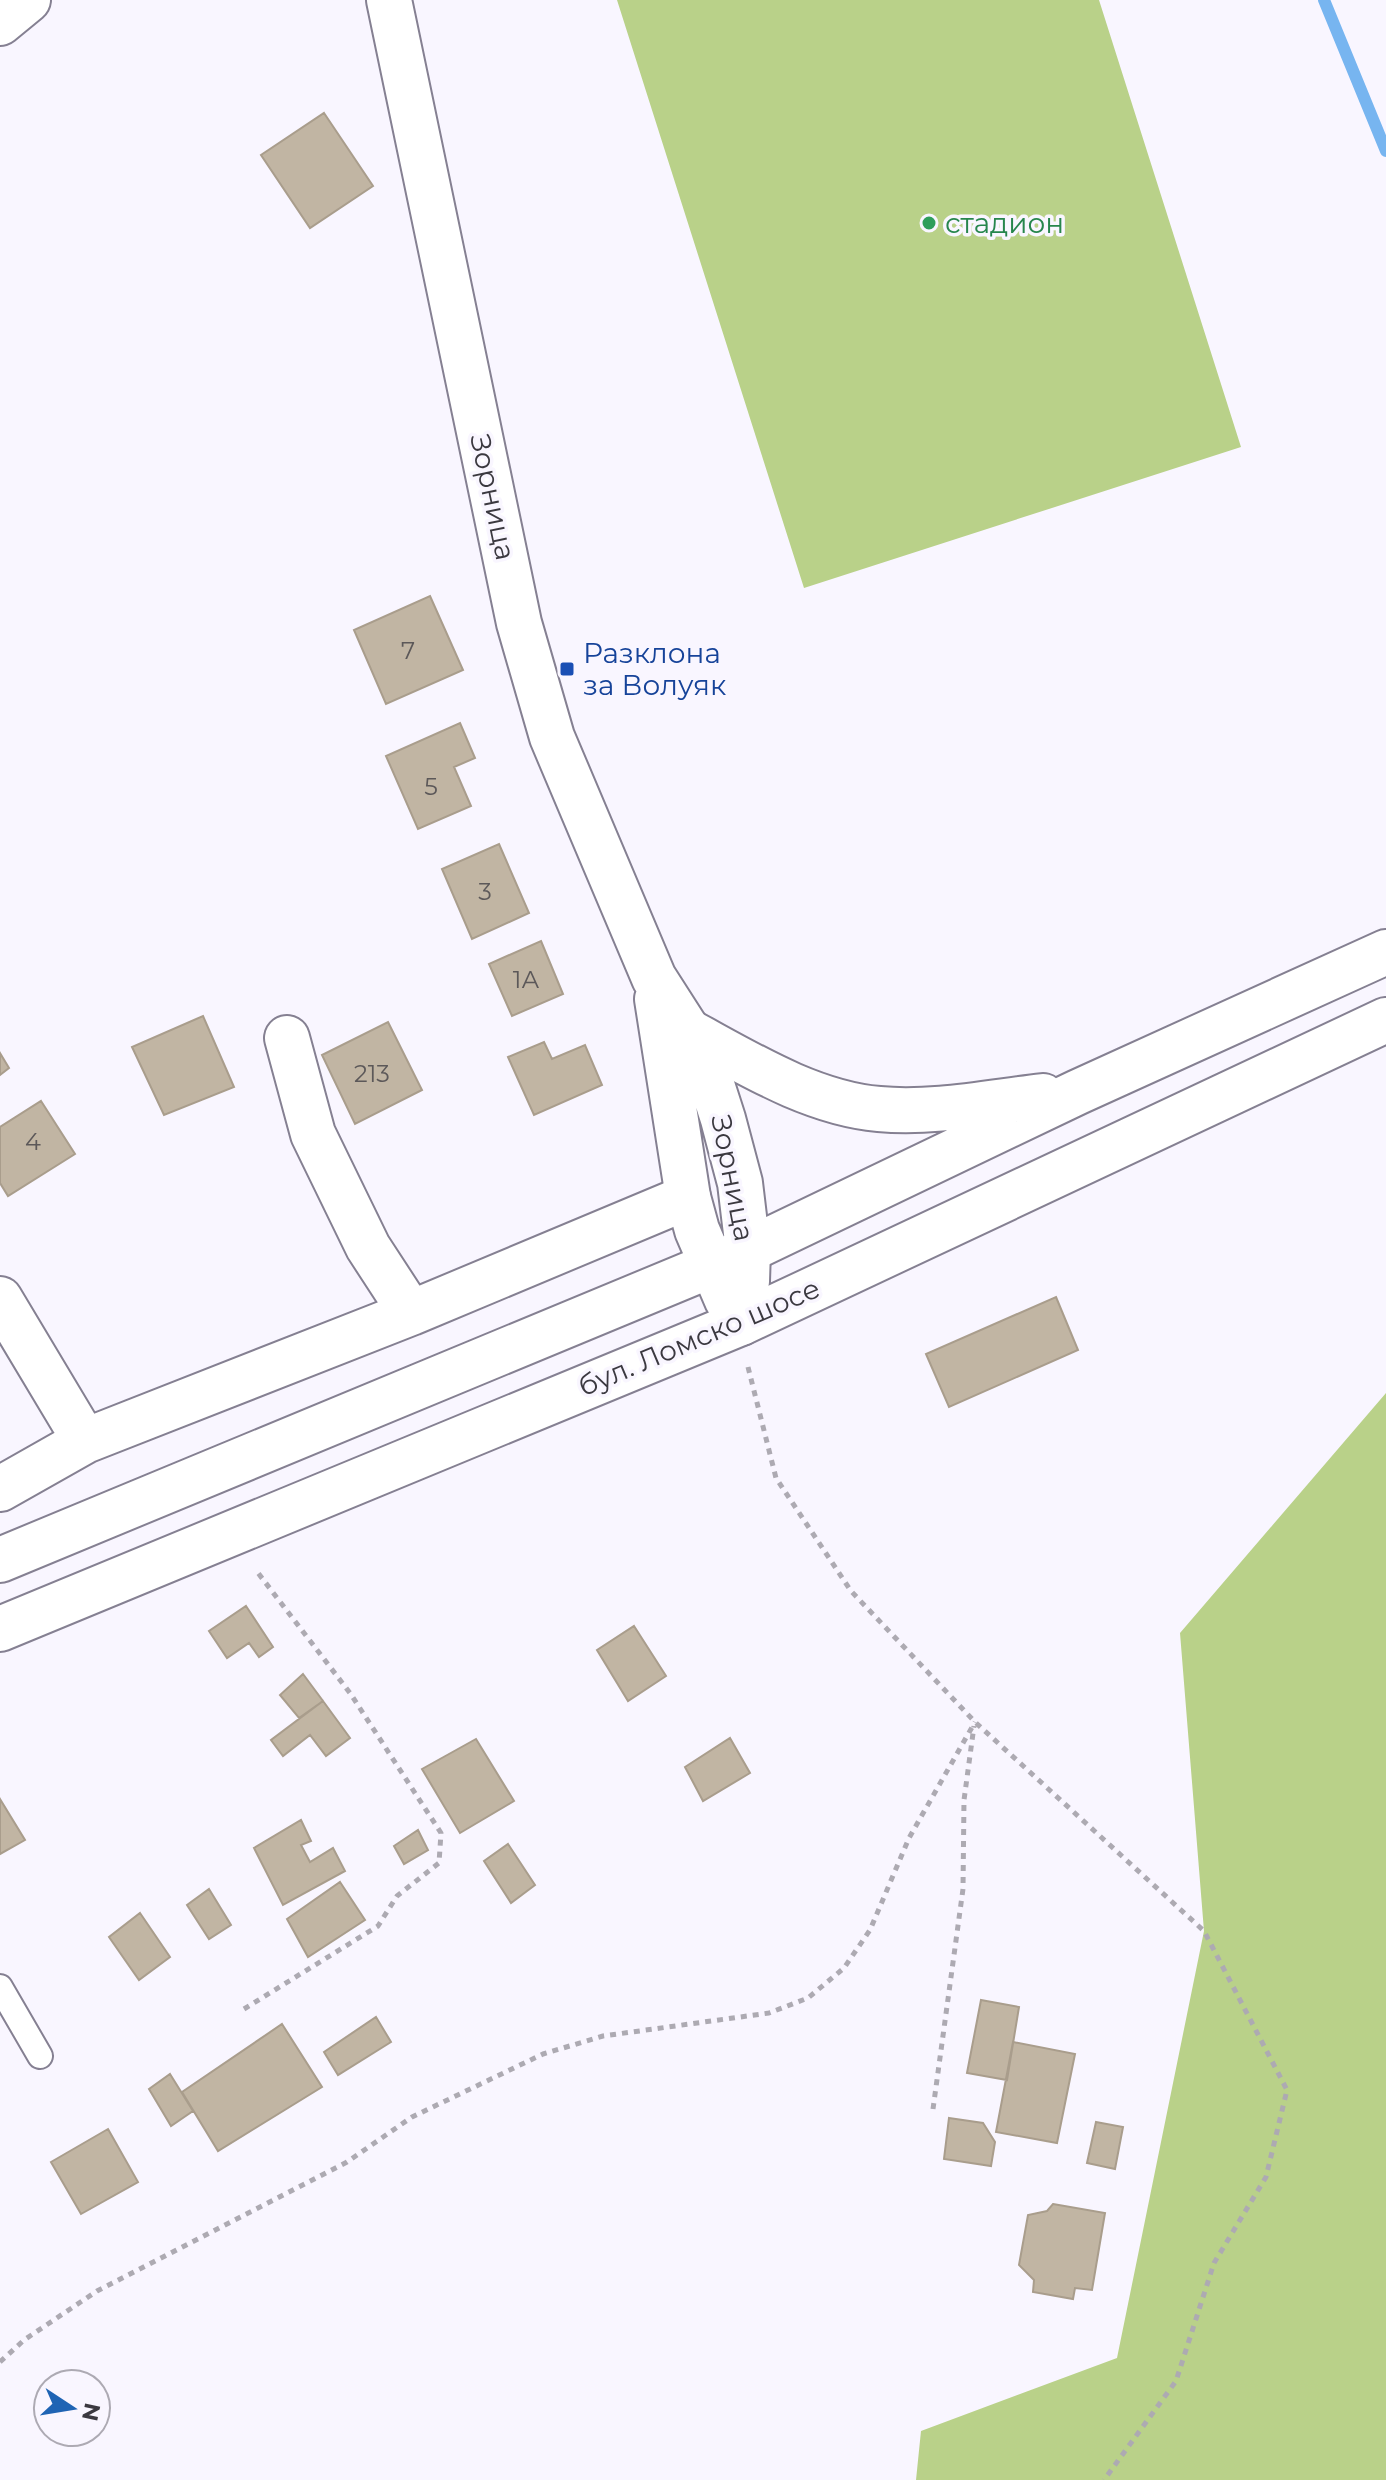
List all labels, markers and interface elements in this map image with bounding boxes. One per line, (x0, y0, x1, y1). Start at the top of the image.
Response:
place label: стадион (945, 206, 1064, 240)
marker: стадион (920, 214, 938, 232)
street label: Зорница (463, 431, 523, 563)
house number: 7 (401, 636, 415, 665)
place label: Разклона за Волуяк (583, 636, 726, 702)
marker: Разклона за Волуяк (558, 660, 576, 678)
house number: 5 (424, 772, 438, 801)
house number: 3 (478, 877, 492, 906)
house number: 1А (513, 965, 539, 994)
house number: 213 (354, 1059, 390, 1088)
street label: Зорница (704, 1112, 762, 1244)
house number: 4 (25, 1127, 41, 1156)
street label: бул. Ломско шосе (573, 1271, 825, 1403)
north arrow (32, 2368, 112, 2448)
text: N (76, 2401, 106, 2424)

